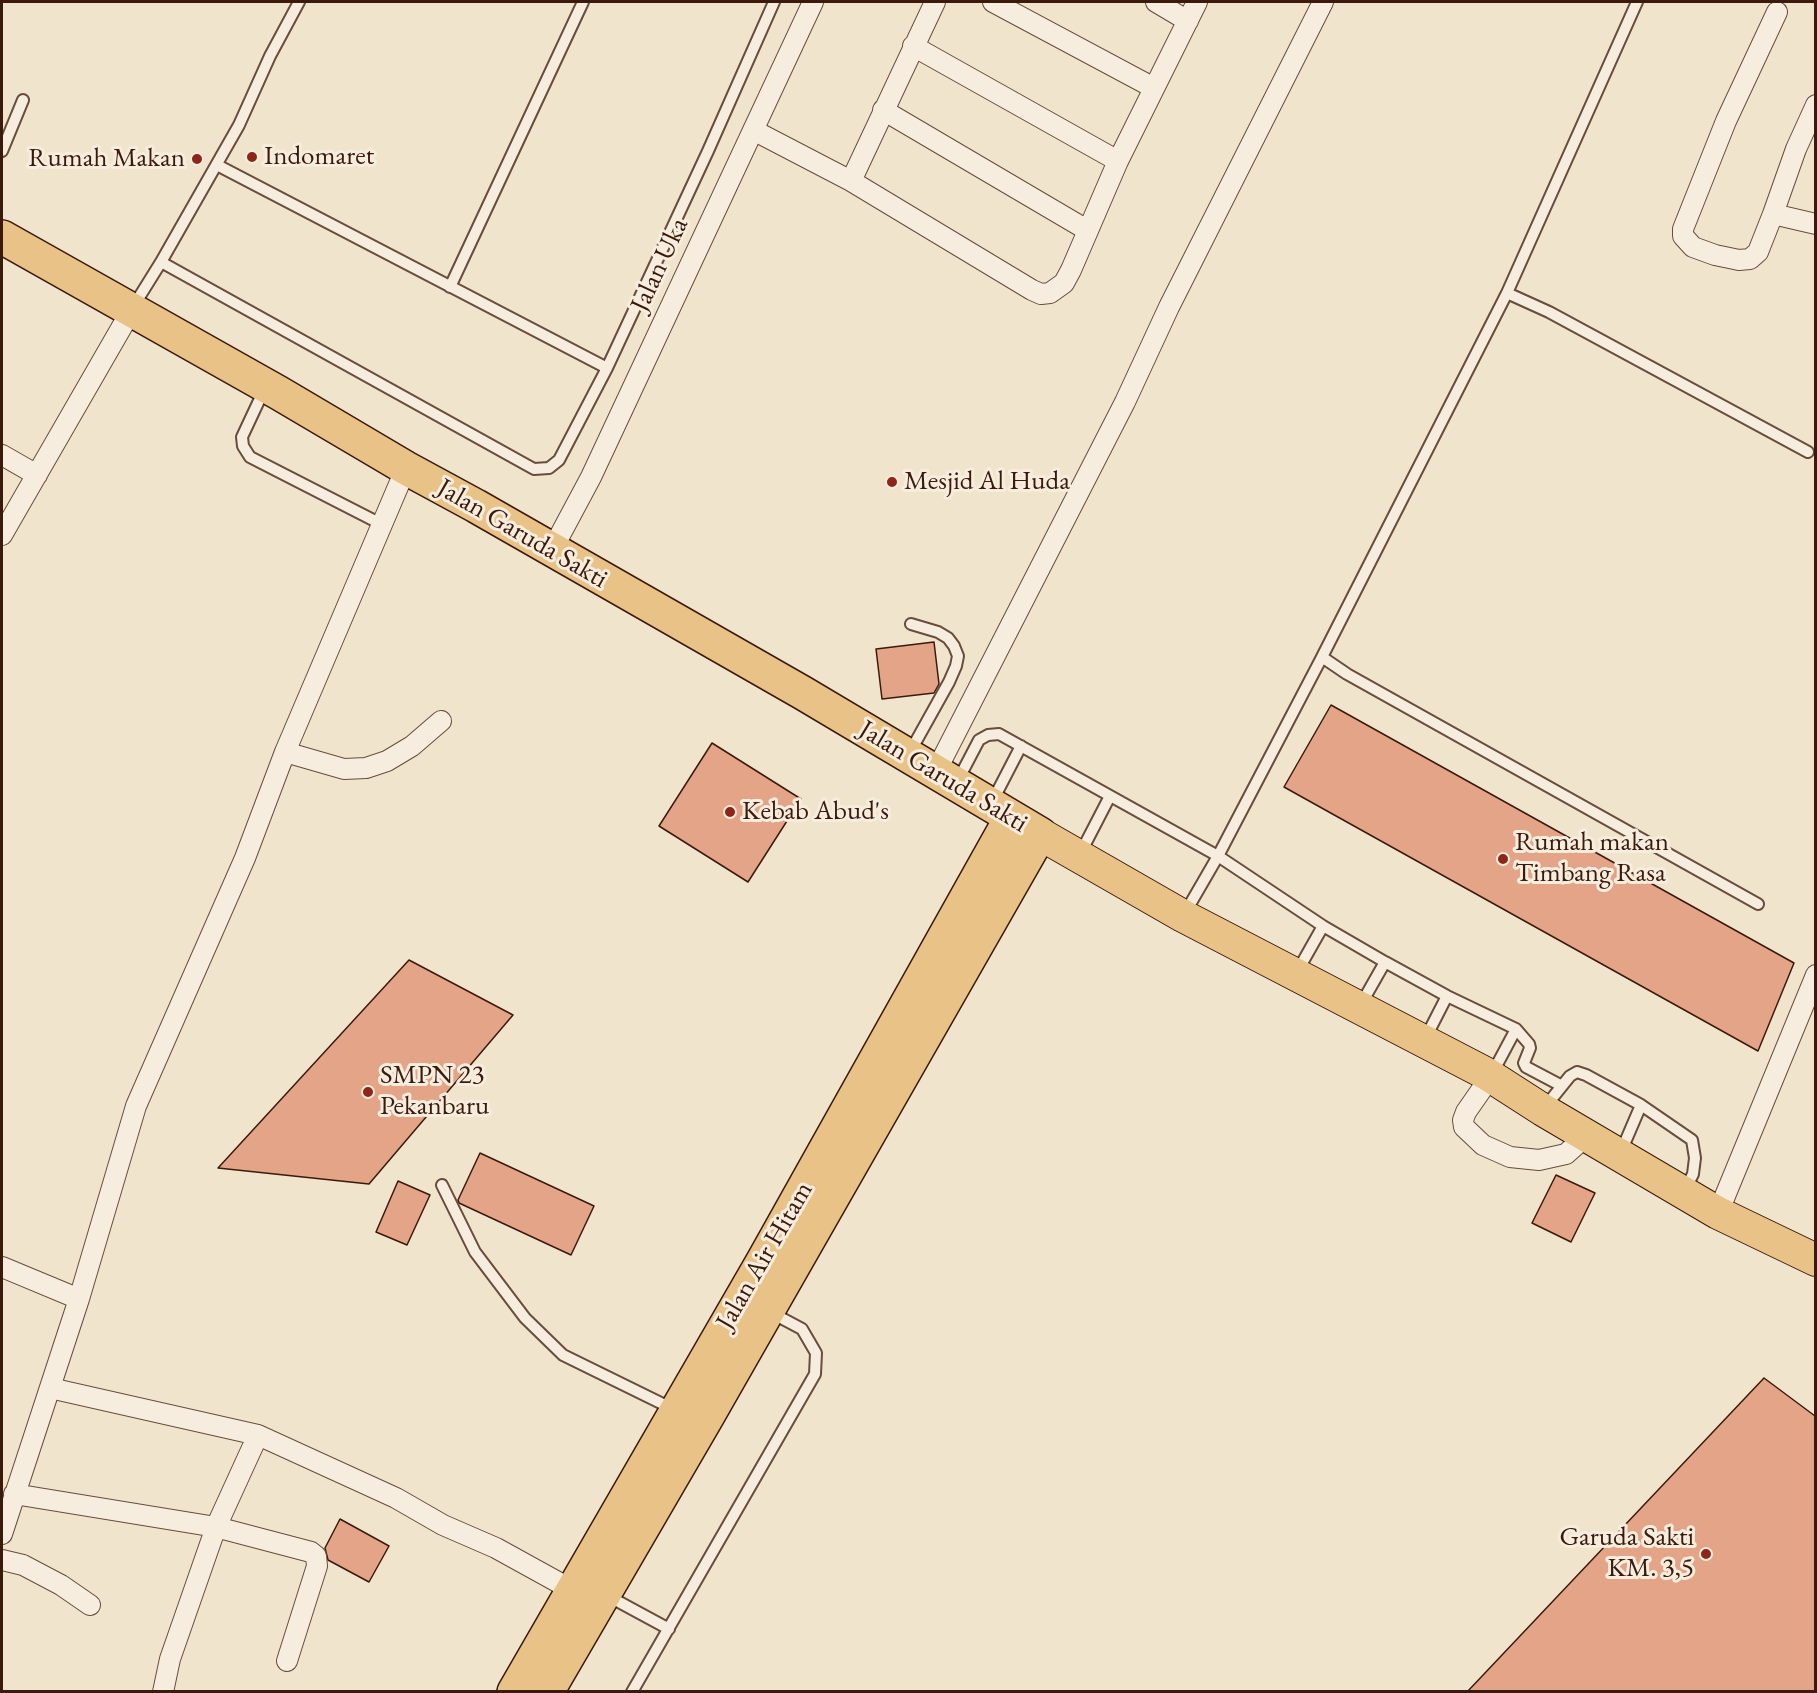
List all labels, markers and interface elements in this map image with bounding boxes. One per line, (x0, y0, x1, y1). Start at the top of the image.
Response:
place label: Indomaret (264, 141, 374, 173)
place label: Rumah Makan (28, 143, 185, 175)
marker: Indomaret (245, 150, 259, 164)
marker: Rumah Makan (190, 152, 204, 166)
street label: Jalan Uka (624, 213, 696, 317)
place label: Mesjid Al Huda (904, 466, 1070, 498)
street label: Jalan Garuda Sakti (431, 472, 613, 596)
marker: Mesjid Al Huda (885, 475, 899, 489)
street label: Jalan Garuda Sakti (853, 714, 1033, 840)
place label: Kebab Abud's (742, 796, 889, 828)
marker: Kebab Abud's (723, 805, 737, 819)
place label: Rumah makan Timbang Rasa (1515, 827, 1669, 890)
marker: Rumah makan Timbang Rasa (1496, 852, 1510, 866)
place label: SMPN 23 Pekanbaru (380, 1060, 489, 1123)
marker: SMPN 23 Pekanbaru (361, 1085, 375, 1099)
street label: Jalan Air Hitam (710, 1176, 820, 1336)
place label: Garuda Sakti KM. 3,5 (1559, 1522, 1694, 1585)
marker: Garuda Sakti KM. 3,5 (1699, 1547, 1713, 1561)

